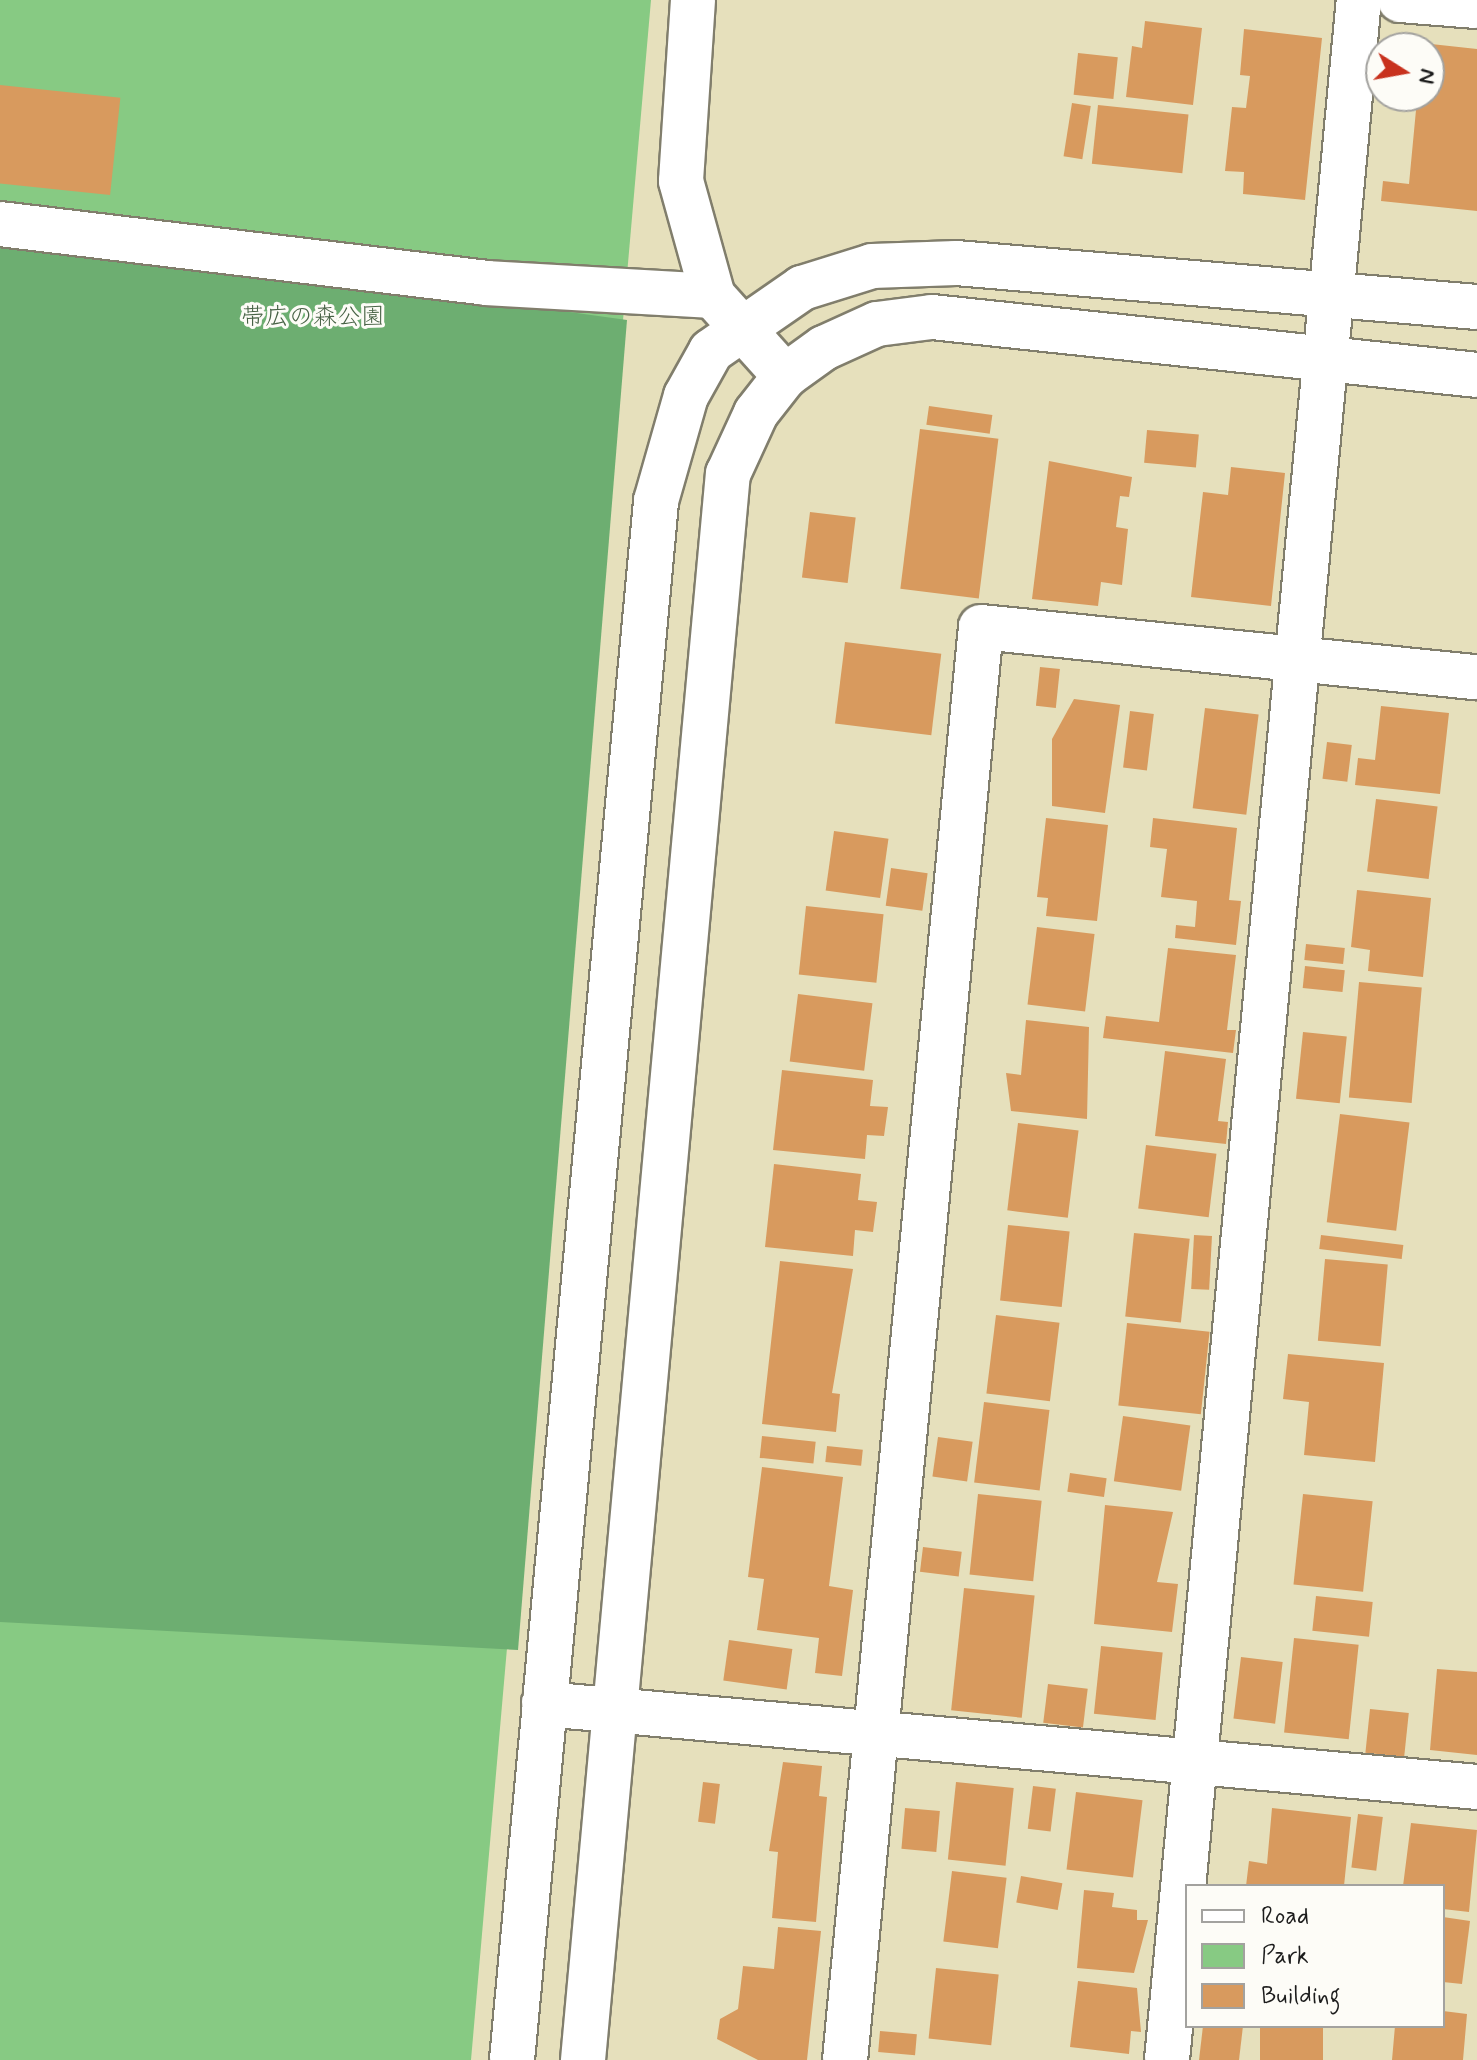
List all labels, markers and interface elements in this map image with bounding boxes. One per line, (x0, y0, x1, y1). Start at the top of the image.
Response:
north arrow (1365, 32, 1445, 112)
text: N (1411, 66, 1442, 86)
park label: 帯広の森公園 (241, 304, 385, 332)
legend (1185, 1884, 1445, 2028)
text: Road (1261, 1901, 1309, 1932)
text: Park (1261, 1941, 1309, 1972)
text: Building (1261, 1981, 1341, 2012)

